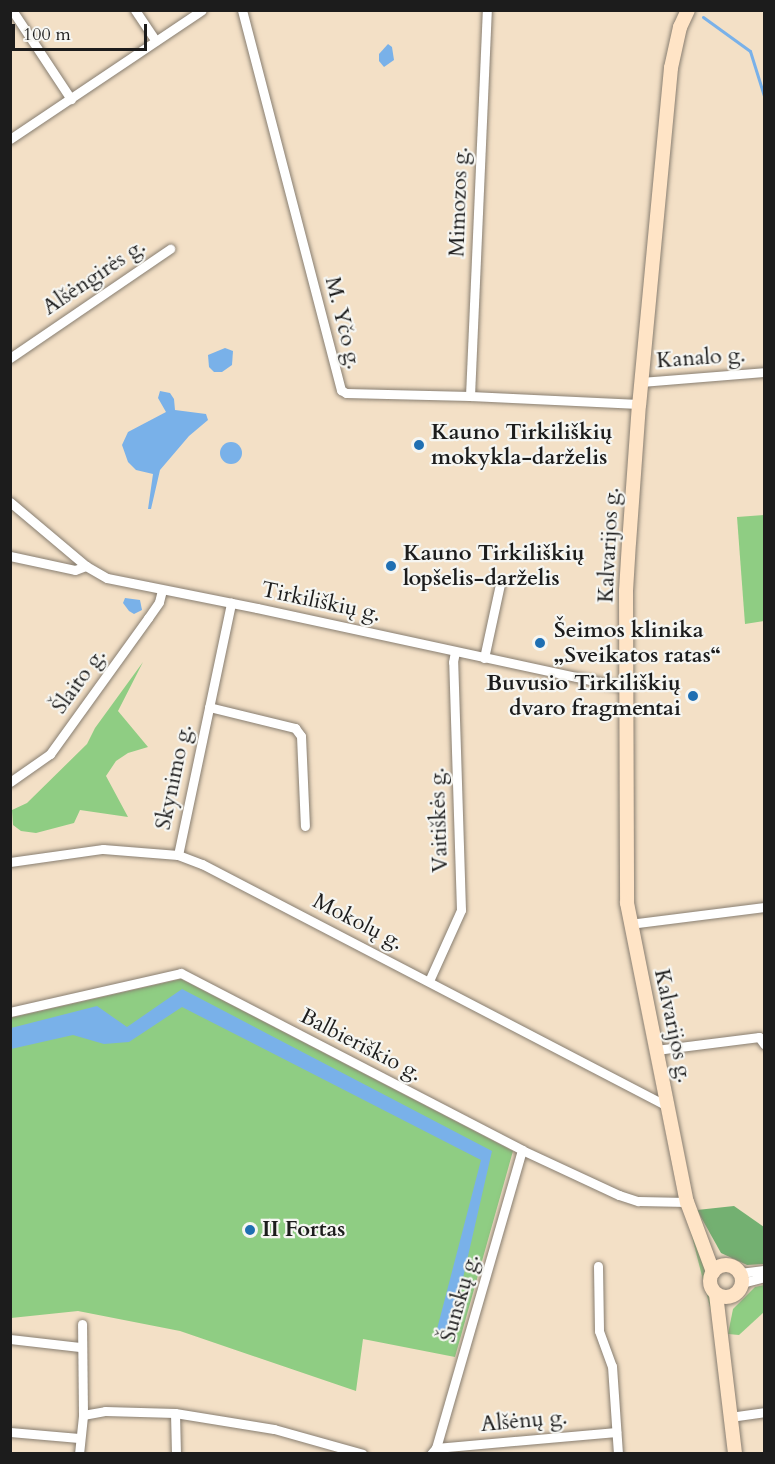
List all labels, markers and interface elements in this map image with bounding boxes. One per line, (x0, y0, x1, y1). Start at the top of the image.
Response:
scale bar (15, 12, 150, 50)
text: 100 m (23, 22, 71, 47)
street label: Mimozos g. (444, 146, 474, 258)
street label: Alšėngirės g. (37, 233, 151, 321)
street label: M. Yčo g. (319, 274, 367, 372)
street label: Kanalo g. (656, 342, 746, 374)
place label: Kauno Tirkiliškių mokykla-darželis (431, 419, 613, 470)
marker: Kauno Tirkiliškių mokykla-darželis (412, 438, 426, 452)
street label: Kalvarijos g. (593, 487, 625, 603)
place label: Kauno Tirkiliškių lopšelis-darželis (403, 540, 585, 592)
marker: Kauno Tirkiliškių lopšelis-darželis (384, 559, 398, 573)
street label: Tirkiliškių g. (259, 576, 383, 628)
place label: Šeimos klinika „Sveikatos ratas“ (554, 617, 721, 668)
marker: Šeimos klinika „Sveikatos ratas“ (531, 634, 549, 652)
street label: Šlaito g. (46, 643, 112, 719)
place label: Buvusio Tirkiliškių dvaro fragmentai (486, 670, 681, 722)
marker: Buvusio Tirkiliškių dvaro fragmentai (686, 689, 700, 703)
street label: Skynimo g. (150, 722, 198, 832)
street label: Vaitiškės g. (424, 767, 454, 873)
street label: Mokolų g. (308, 888, 408, 956)
street label: Kalvarijos g. (648, 967, 698, 1085)
street label: Balbieriškio g. (296, 1003, 426, 1087)
place label: II Fortas (262, 1217, 345, 1243)
marker: II Fortas (243, 1223, 257, 1237)
street label: Šunskų g. (435, 1251, 485, 1345)
street label: Alšėnų g. (480, 1404, 568, 1438)

